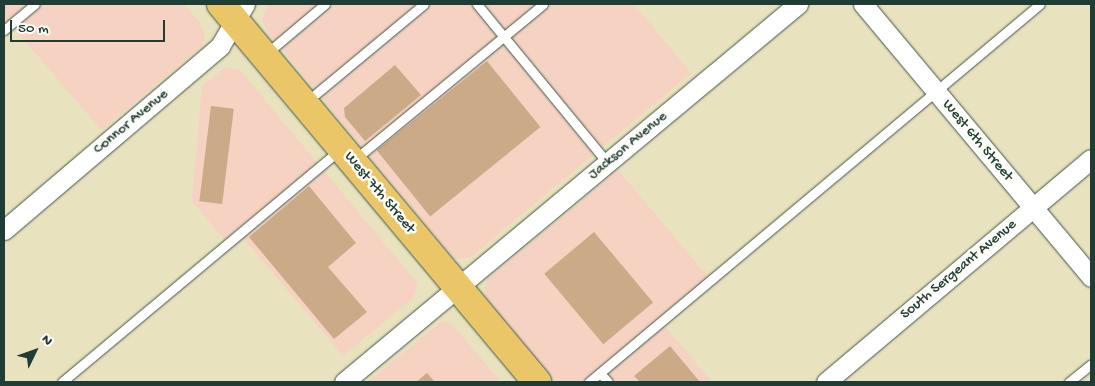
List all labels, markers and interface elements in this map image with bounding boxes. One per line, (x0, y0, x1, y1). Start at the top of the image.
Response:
scale bar (12, 10, 168, 42)
text: 50 m (18, 20, 49, 38)
street label: Connor Avenue (90, 86, 172, 158)
street label: West 6th Street (938, 97, 1016, 185)
street label: Jackson Avenue (585, 108, 671, 184)
street label: West 7th Street (340, 148, 418, 238)
street label: South Sergeant Avenue (897, 216, 1021, 324)
north arrow (10, 326, 60, 376)
text: N (37, 332, 56, 350)

